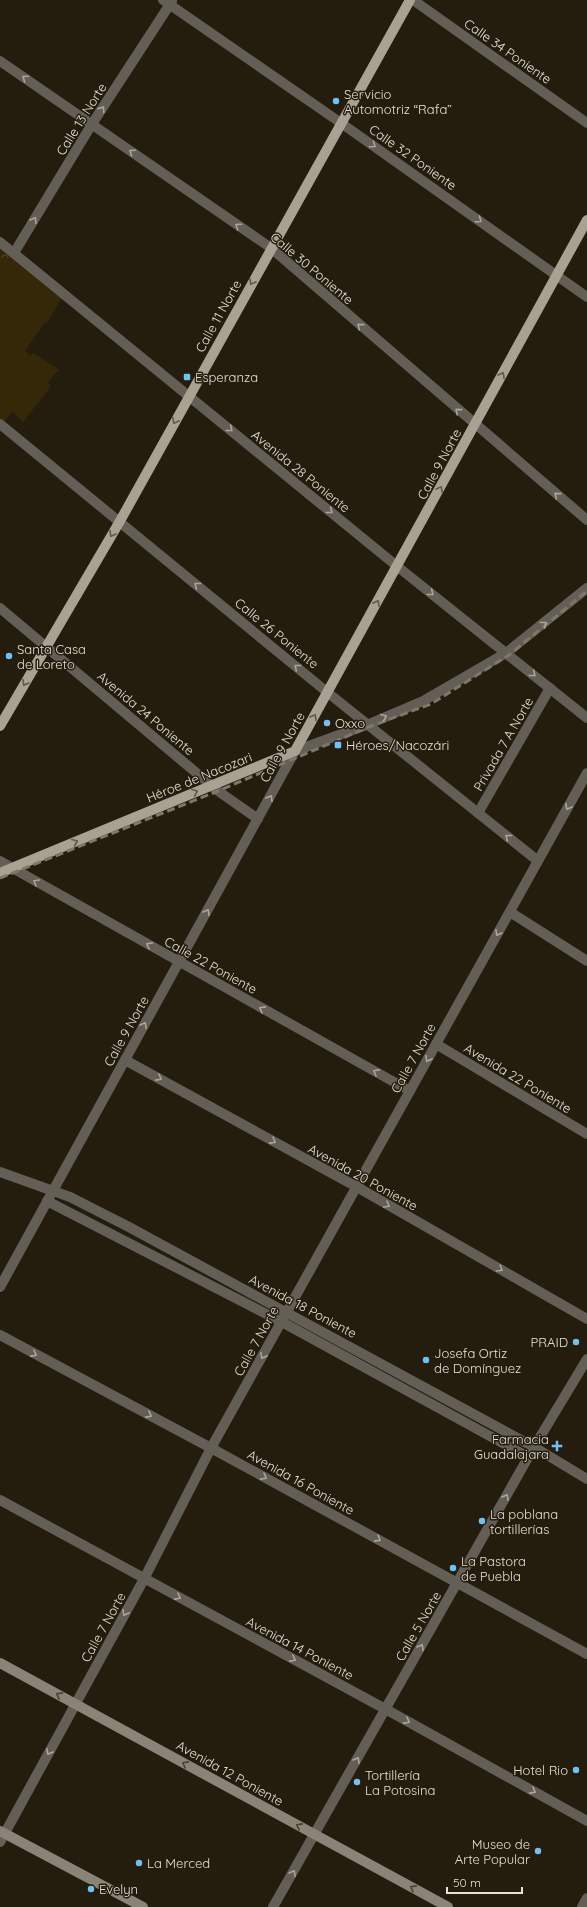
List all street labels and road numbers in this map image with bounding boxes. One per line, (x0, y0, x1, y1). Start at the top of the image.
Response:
street label: Calle 34 Poniente (461, 15, 555, 87)
street label: Calle 13 Norte (52, 80, 110, 158)
street label: Calle 32 Poniente (366, 121, 460, 193)
street label: Calle 30 Poniente (267, 229, 357, 307)
street label: Calle 11 Norte (192, 277, 244, 355)
street label: Avenida 28 Poniente (249, 426, 353, 516)
street label: Calle 9 Norte (414, 426, 464, 502)
street label: Calle 26 Poniente (232, 594, 322, 672)
street label: Avenida 24 Poniente (94, 668, 198, 758)
street label: Privada 7 A Norte (470, 694, 536, 794)
street label: Calle 9 Norte (256, 709, 308, 785)
street label: Héroe de Nacozari (144, 748, 254, 806)
street label: Calle 22 Poniente (162, 933, 260, 997)
street label: Calle 9 Norte (100, 993, 152, 1069)
street label: Calle 7 Norte (387, 1020, 439, 1096)
street label: Avenida 22 Poniente (462, 1040, 574, 1116)
street label: Avenida 20 Poniente (306, 1140, 420, 1214)
street label: Avenida 18 Poniente (246, 1271, 360, 1341)
street label: Calle 7 Norte (230, 1303, 282, 1379)
street label: Avenida 16 Poniente (245, 1446, 357, 1518)
street label: Calle 5 Norte (392, 1588, 444, 1664)
street label: Calle 7 Norte (77, 1589, 129, 1665)
street label: Avenida 14 Poniente (244, 1613, 356, 1683)
street label: Avenida 12 Poniente (174, 1737, 286, 1809)

